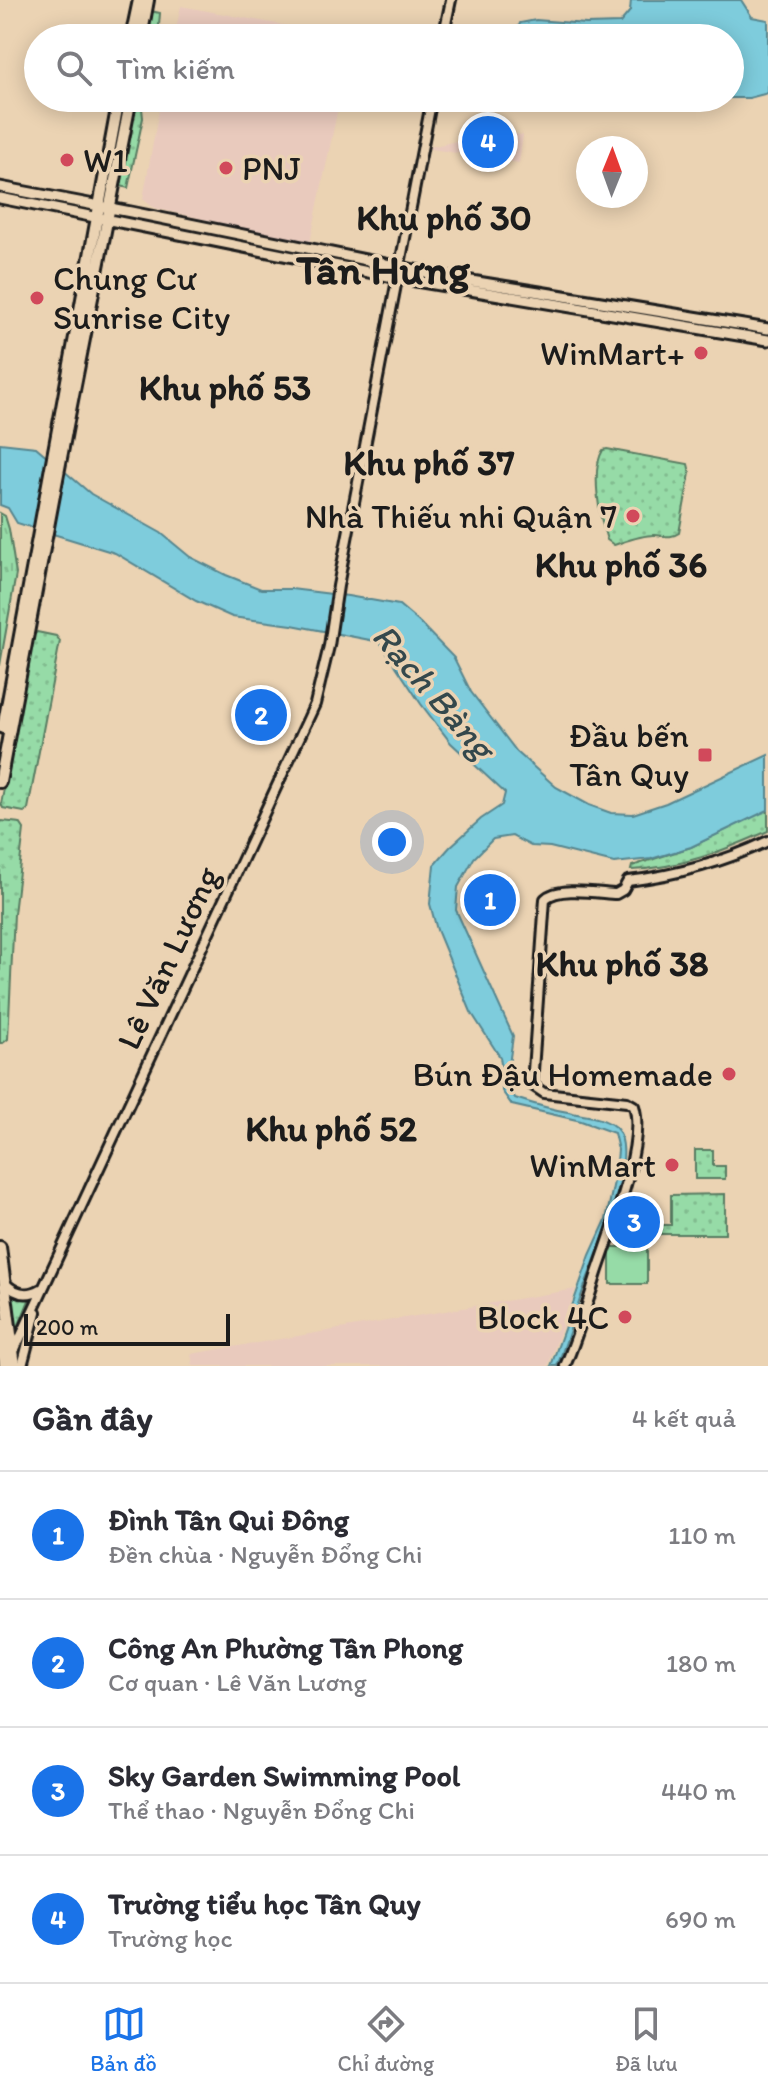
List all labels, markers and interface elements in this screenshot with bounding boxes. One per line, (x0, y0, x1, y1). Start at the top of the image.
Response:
search box (24, 24, 744, 112)
icon: search (52, 46, 96, 90)
text: Tìm kiếm (116, 50, 235, 87)
pin: 4 (462, 112, 514, 172)
north arrow (576, 136, 648, 208)
place label: W1 (83, 140, 128, 181)
place label: PNJ (242, 148, 301, 189)
marker: W1 (58, 151, 76, 169)
marker: PNJ (217, 159, 235, 177)
district label: Khu phố 30 (356, 196, 532, 239)
district label: Tân Hưng (295, 244, 470, 295)
place label: Chung Cư Sunrise City (53, 258, 230, 338)
marker: Chung Cư Sunrise City (28, 289, 46, 307)
place label: WinMart+ (540, 333, 685, 374)
marker: WinMart+ (692, 344, 710, 362)
district label: Khu phố 53 (139, 366, 311, 409)
district label: Khu phố 37 (343, 441, 515, 484)
place label: Nhà Thiếu nhi Quận 7 (305, 496, 617, 537)
marker: Nhà Thiếu nhi Quận 7 (624, 507, 642, 525)
district label: Khu phố 36 (535, 543, 707, 586)
water label: Rạch Bàng (364, 615, 507, 771)
pin: 2 (235, 685, 287, 745)
place label: Đầu bến Tân Quy (569, 715, 689, 795)
marker: Đầu bến Tân Quy (696, 746, 714, 764)
your location (372, 822, 412, 862)
street label: Lê Văn Lương (108, 860, 228, 1056)
pin: 1 (464, 870, 516, 930)
district label: Khu phố 38 (535, 942, 709, 985)
place label: Bún Đậu Homemade (413, 1054, 713, 1095)
marker: Bún Đậu Homemade (720, 1065, 738, 1083)
district label: Khu phố 52 (245, 1107, 417, 1150)
place label: WinMart (529, 1145, 656, 1186)
marker: WinMart (663, 1156, 681, 1174)
pin: 3 (608, 1192, 660, 1252)
place label: Block 4C (477, 1297, 609, 1338)
marker: Block 4C (616, 1308, 634, 1326)
scale bar (24, 1310, 230, 1346)
text: 200 m (36, 1314, 98, 1341)
text: Gần đây (32, 1398, 153, 1439)
text: 4 kết quả (632, 1402, 736, 1434)
text: Đình Tân Qui Đông (108, 1501, 349, 1538)
text: 1 (52, 1519, 64, 1551)
text: 110 m (668, 1519, 736, 1551)
text: Đền chùa · Nguyễn Đổng Chi (108, 1538, 423, 1570)
text: Công An Phường Tân Phong (108, 1629, 463, 1666)
text: 2 (51, 1647, 65, 1679)
text: 180 m (666, 1647, 736, 1679)
text: Cơ quan · Lê Văn Lương (108, 1666, 367, 1698)
text: Sky Garden Swimming Pool (108, 1757, 460, 1794)
text: 3 (51, 1775, 65, 1807)
text: 440 m (661, 1775, 736, 1807)
text: Thể thao · Nguyễn Đổng Chi (108, 1794, 415, 1826)
text: Trường tiểu học Tân Quy (108, 1885, 421, 1922)
text: 4 (50, 1903, 66, 1935)
text: 690 m (665, 1903, 736, 1935)
text: Trường học (108, 1922, 233, 1954)
tab: Bản đồ (90, 2002, 157, 2077)
tab: Chỉ đường (338, 2002, 434, 2077)
tab: Đã lưu (615, 2002, 678, 2077)

